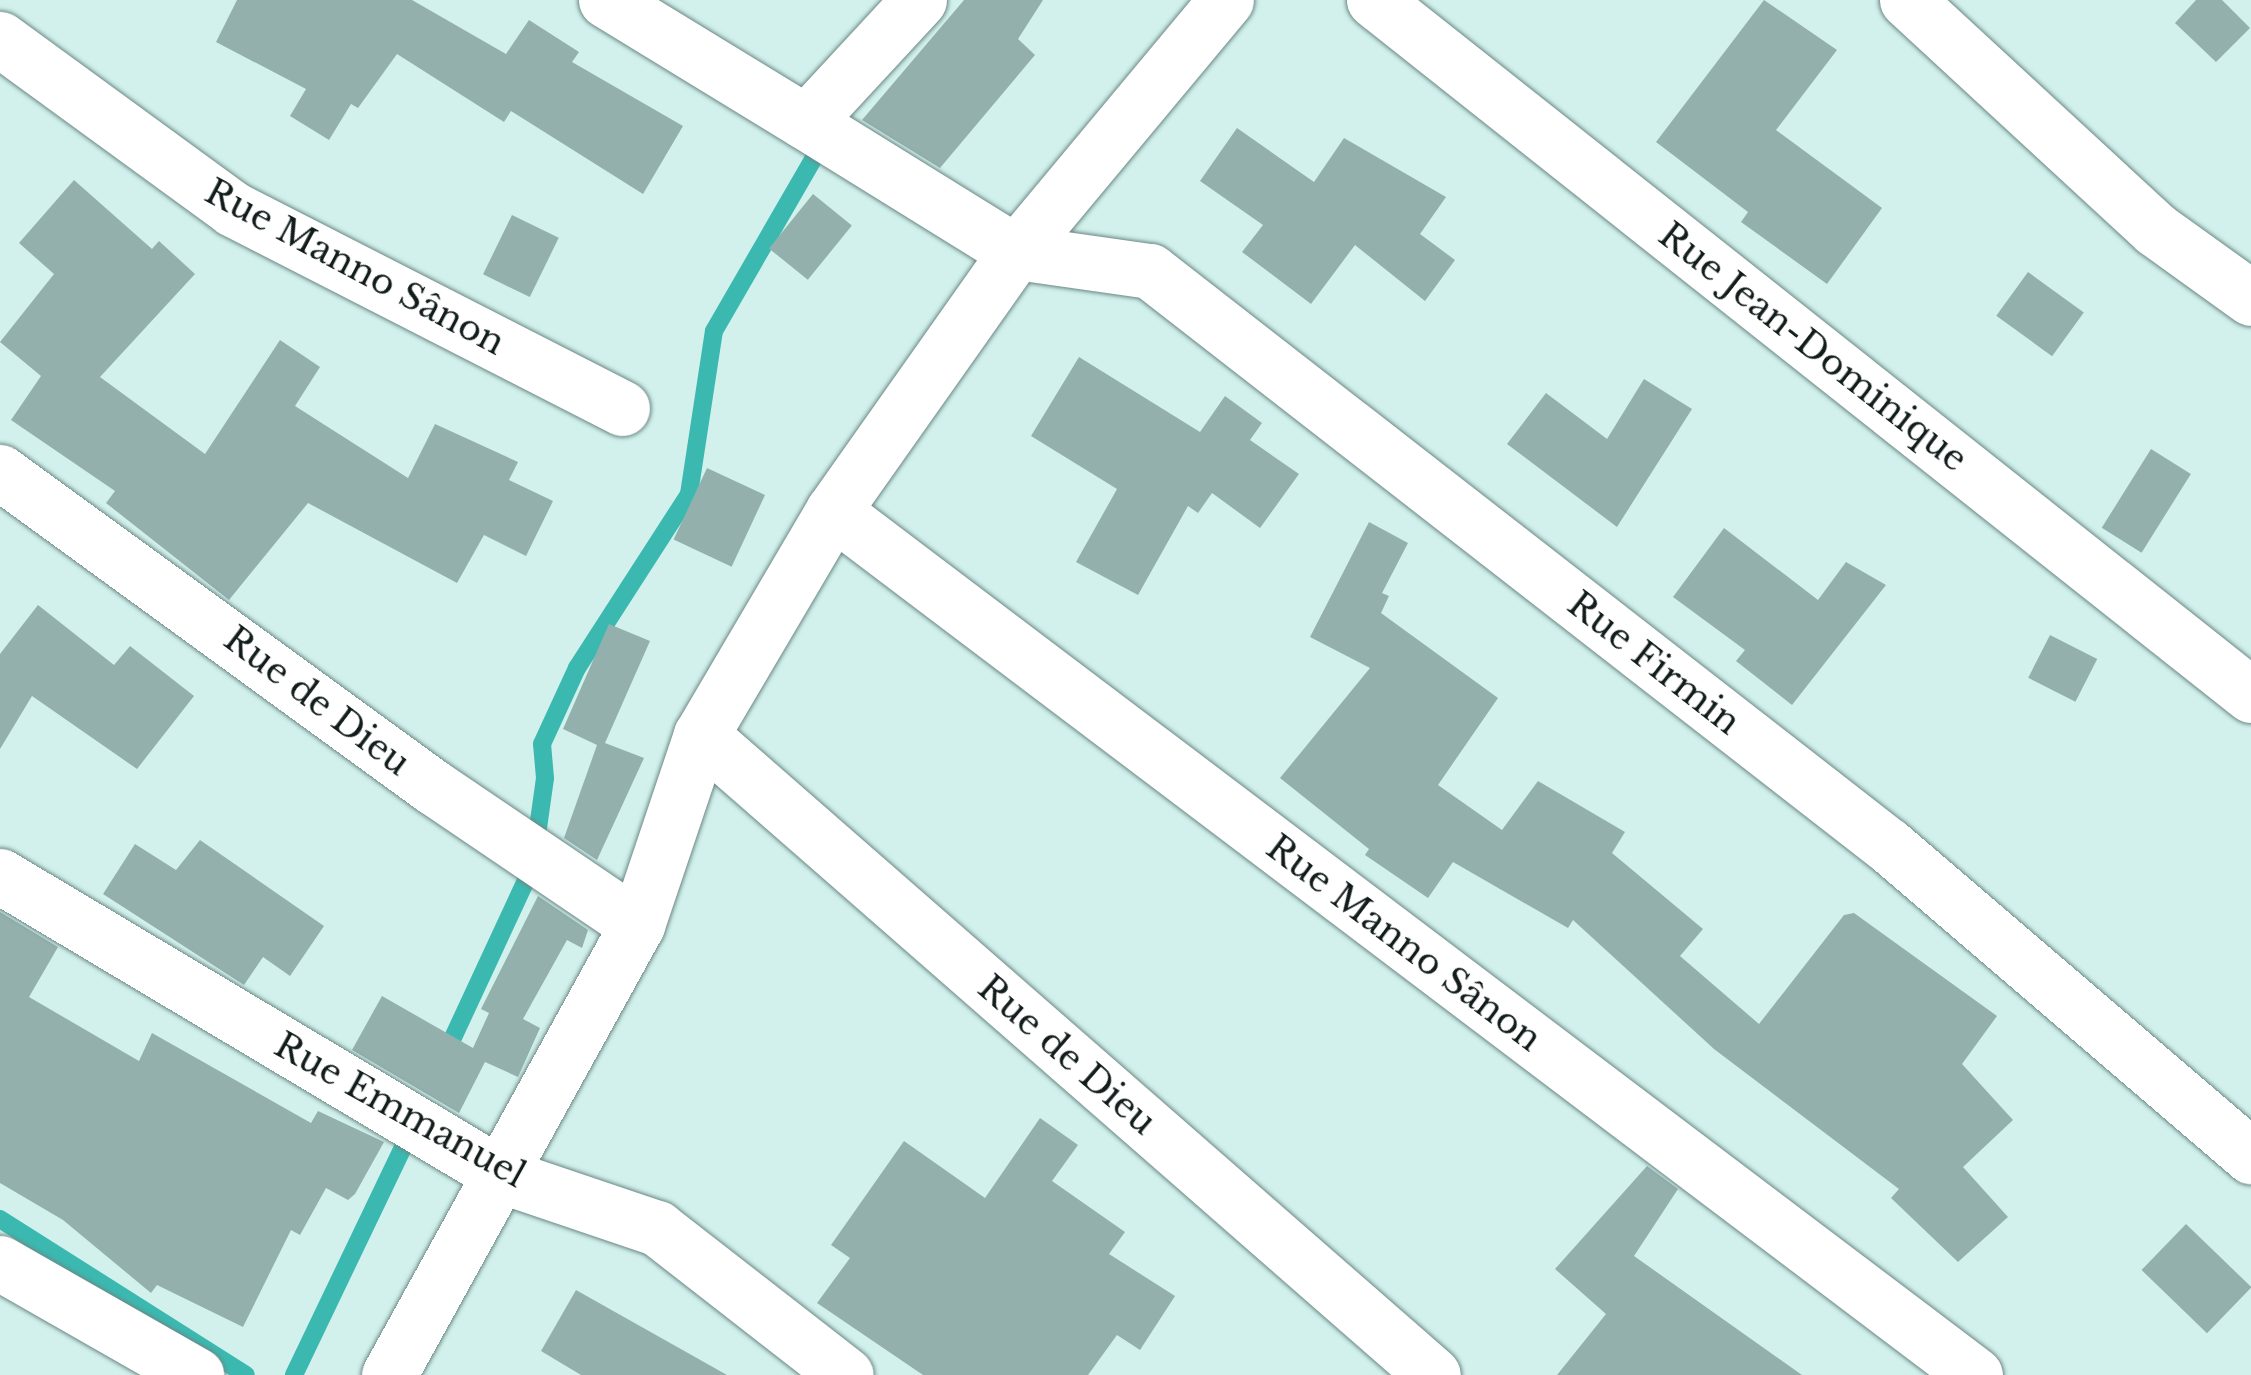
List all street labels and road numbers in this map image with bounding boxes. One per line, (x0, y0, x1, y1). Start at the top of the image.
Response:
street label: Rue Manno Sânon (198, 170, 512, 364)
street label: Rue Jean-Dominique (1651, 214, 1975, 480)
street label: Rue Firmin (1560, 583, 1748, 743)
street label: Rue de Dieu (216, 618, 418, 784)
street label: Rue Manno Sânon (1258, 826, 1550, 1060)
street label: Rue de Dieu (970, 967, 1164, 1143)
street label: Rue Emmanuel (267, 1024, 533, 1196)

